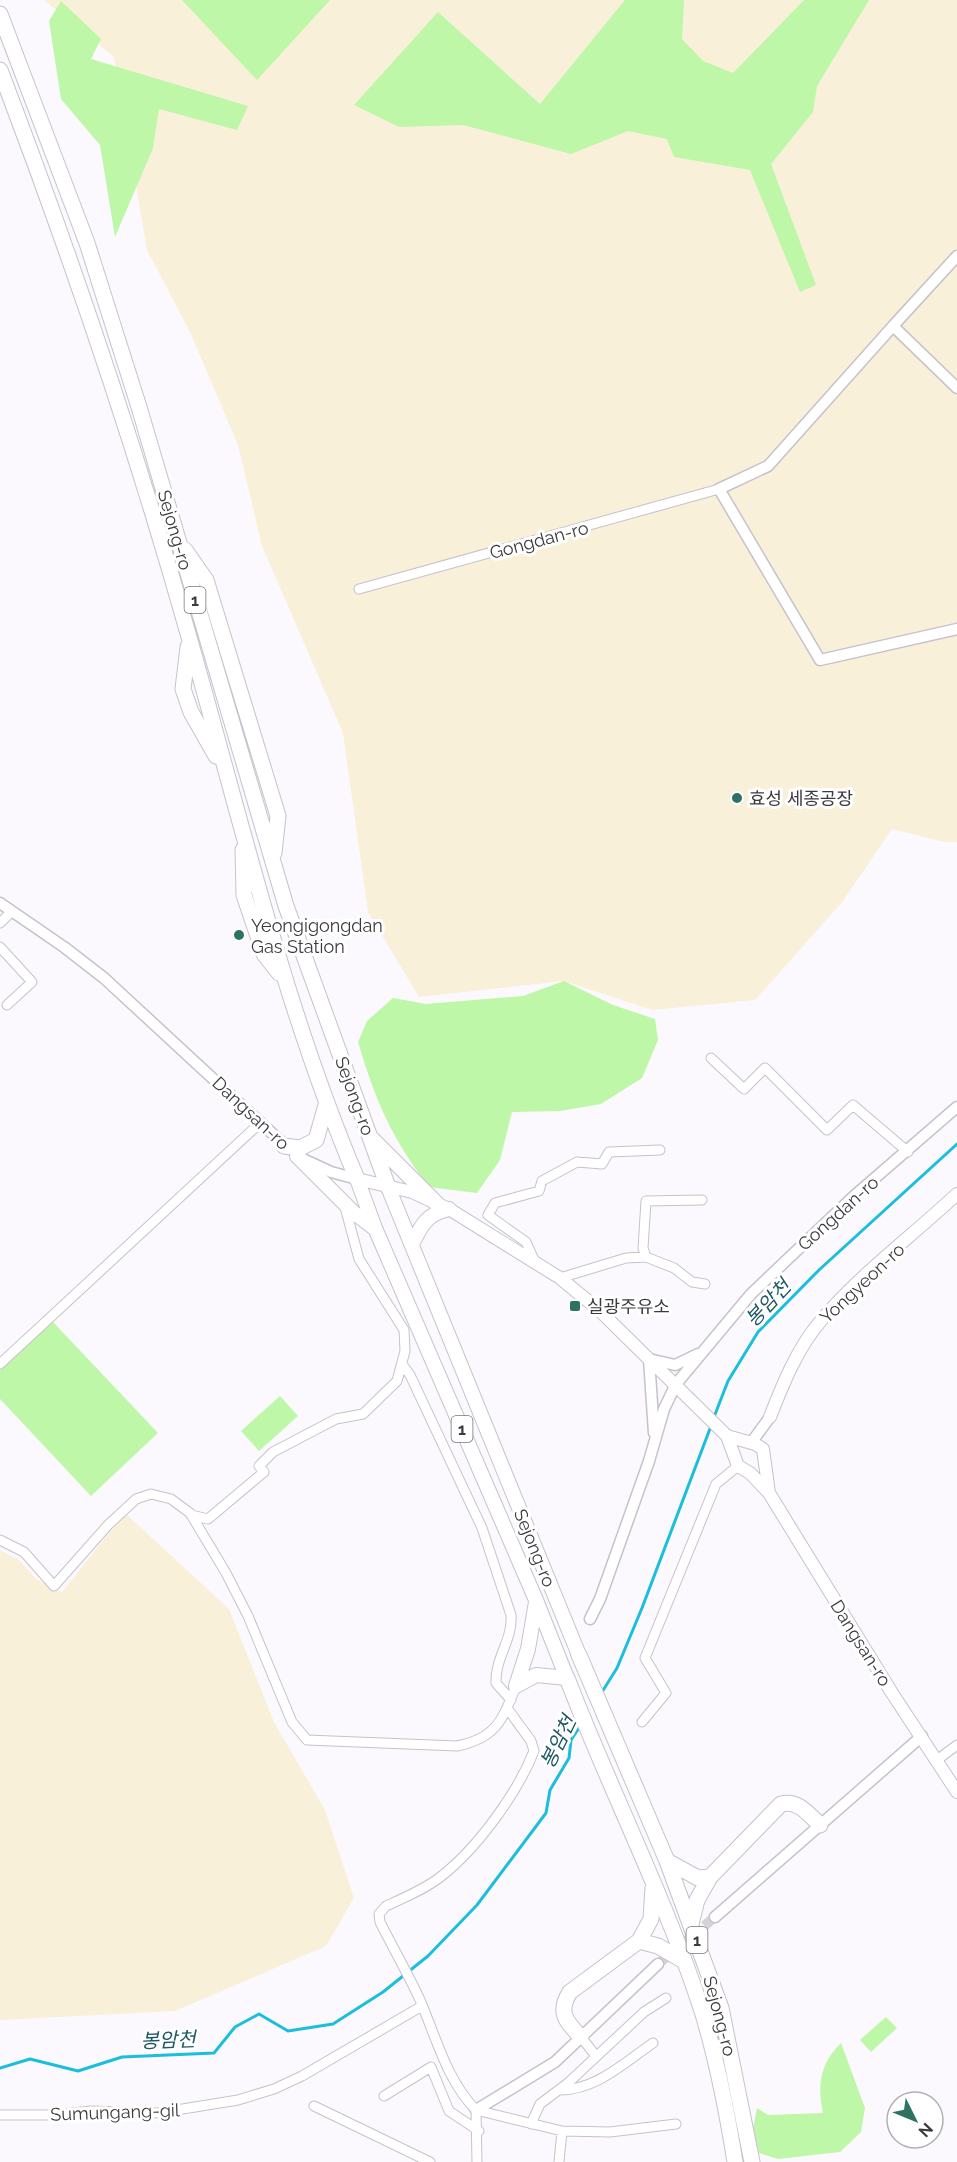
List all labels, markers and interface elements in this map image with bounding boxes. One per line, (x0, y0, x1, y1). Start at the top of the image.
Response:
street label: Sejong-ro (154, 488, 197, 573)
street label: Gongdan-ro (487, 517, 591, 563)
road number: 1 (184, 587, 206, 613)
place label: 효성 세종공장 (749, 788, 853, 809)
marker: 효성 세종공장 (730, 791, 744, 805)
place label: Yeongigongdan Gas Station (251, 915, 383, 957)
marker: Yeongigongdan Gas Station (232, 928, 246, 942)
street label: Sejong-ro (331, 1054, 379, 1138)
street label: Dangsan-ro (208, 1072, 294, 1154)
street label: Gongdan-ro (793, 1171, 883, 1255)
street label: Yongyeon-ro (815, 1238, 909, 1327)
water label: 봉암천 (740, 1273, 797, 1331)
place label: 실광주유소 (587, 1296, 670, 1317)
marker: 실광주유소 (568, 1299, 582, 1313)
road number: 1 (452, 1416, 472, 1442)
street label: Sejong-ro (510, 1506, 560, 1590)
street label: Dangsan-ro (826, 1596, 896, 1690)
water label: 봉암천 (535, 1710, 582, 1772)
road number: 1 (686, 1927, 708, 1953)
street label: Sejong-ro (699, 1974, 741, 2059)
water label: 봉암천 (140, 2027, 199, 2053)
north arrow (885, 2090, 945, 2150)
street label: Sumungang-gil (50, 2099, 180, 2125)
text: N (914, 2119, 937, 2141)

